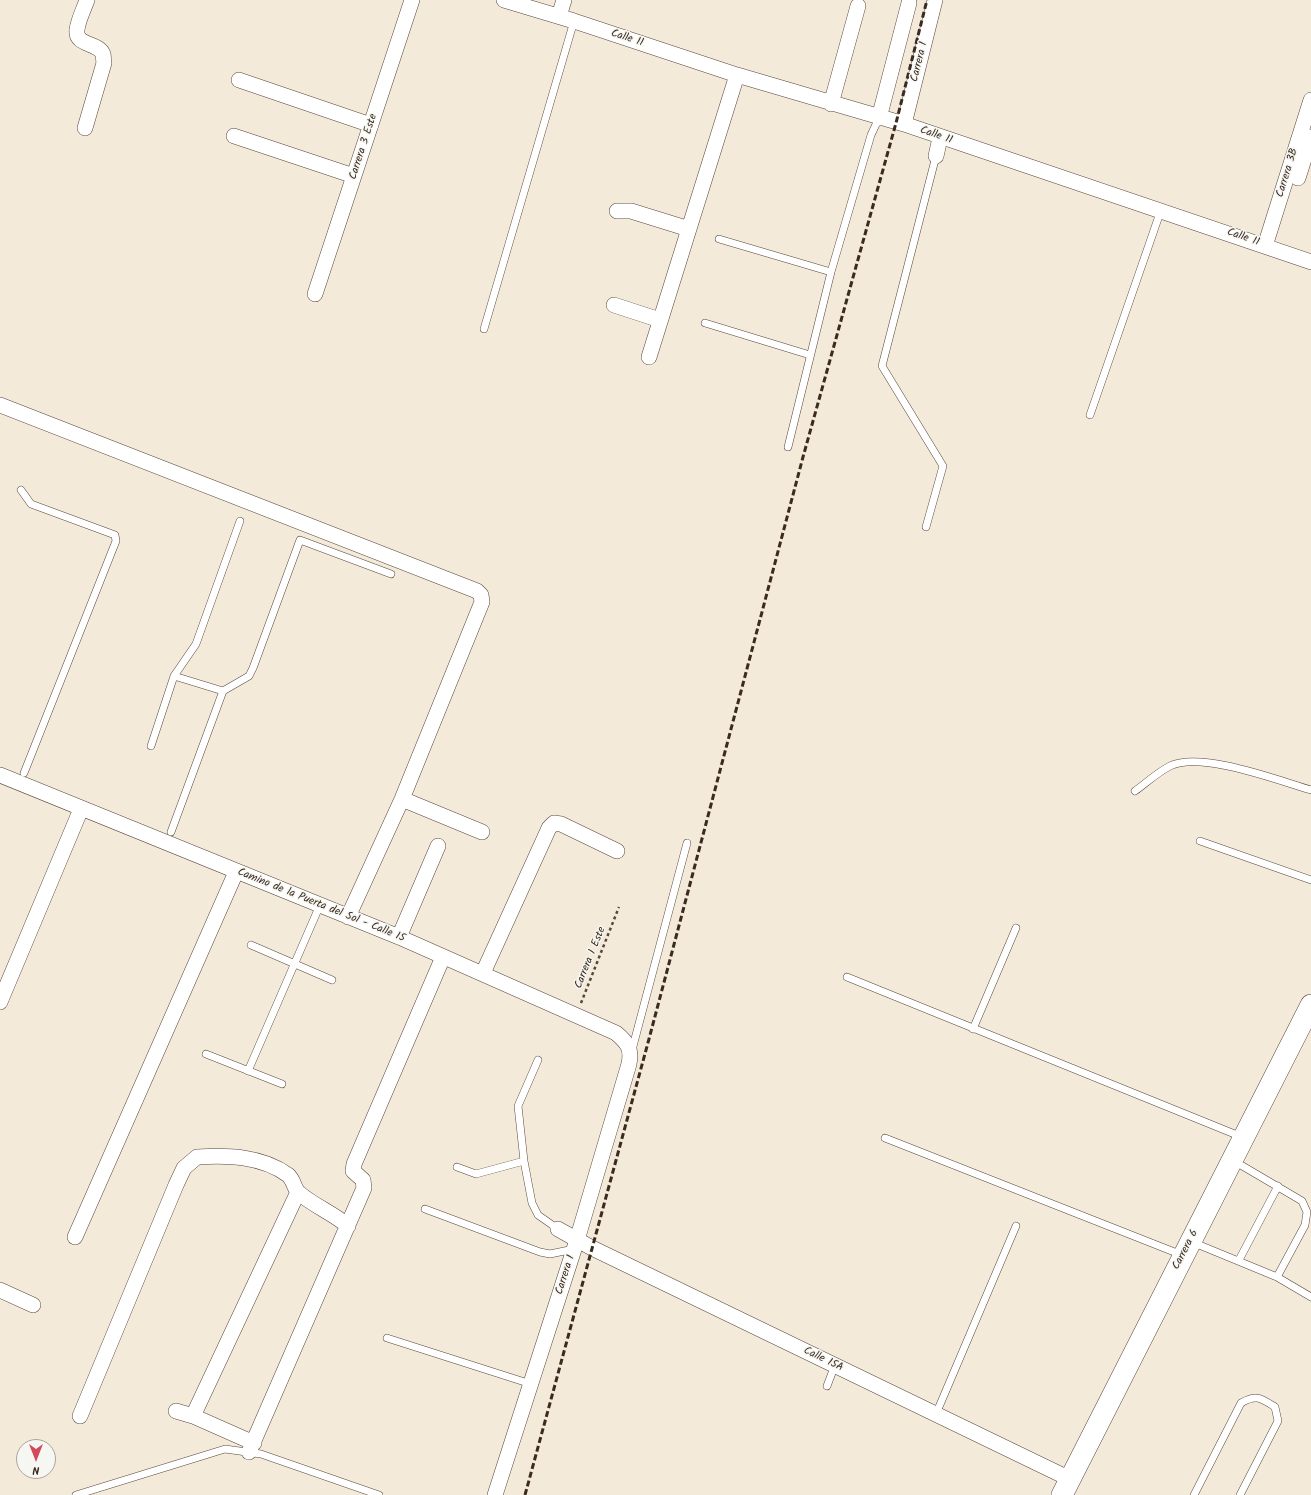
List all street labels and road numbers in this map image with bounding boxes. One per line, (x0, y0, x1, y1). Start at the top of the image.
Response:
street label: Calle 11 (609, 28, 645, 50)
street label: Carrera 1 (909, 41, 931, 83)
street label: Carrera 3 Este (347, 113, 381, 181)
street label: Calle 11 (918, 124, 954, 148)
street label: Carrera 3B (1274, 147, 1302, 199)
street label: Calle 11 (1225, 226, 1261, 250)
street label: Camino de la Puerta del Sol - Calle 15 (235, 866, 407, 946)
street label: Carrera 1 Este (573, 925, 609, 991)
street label: Carrera 6 (1170, 1228, 1202, 1272)
street label: Carrera 1 (553, 1254, 579, 1296)
street label: Calle 15A (801, 1345, 845, 1375)

